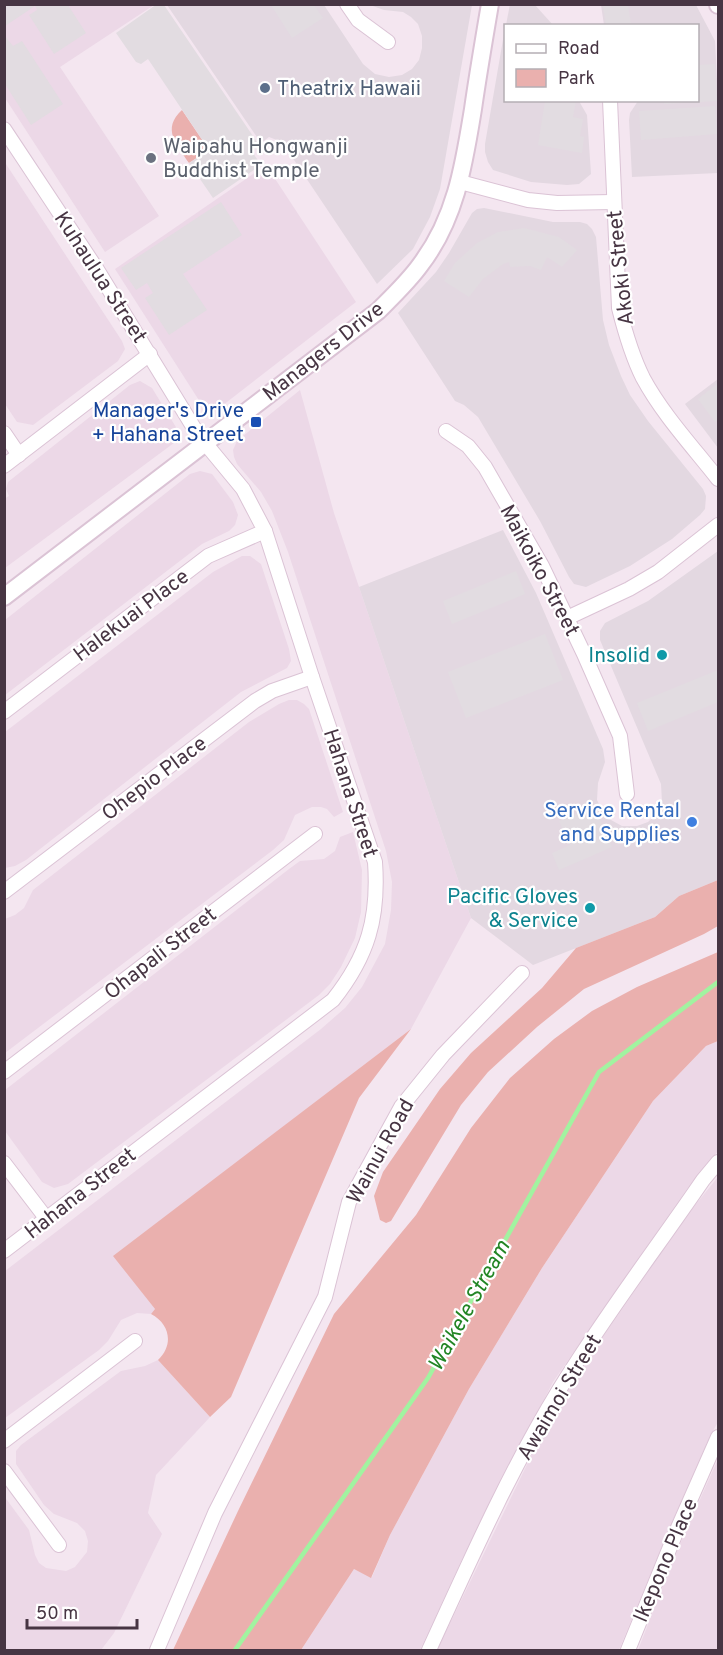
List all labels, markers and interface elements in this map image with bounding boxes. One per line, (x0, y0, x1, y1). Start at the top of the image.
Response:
legend (504, 24, 699, 102)
text: Road (558, 38, 600, 61)
text: Park (558, 68, 595, 91)
place label: Theatrix Hawaii (277, 76, 421, 103)
marker: Theatrix Hawaii (258, 81, 272, 95)
place label: Waipahu Hongwanji Buddhist Temple (163, 134, 348, 185)
marker: Waipahu Hongwanji Buddhist Temple (144, 151, 158, 165)
street label: Kuhaulua Street (47, 207, 152, 349)
street label: Akoki Street (602, 209, 641, 327)
street label: Managers Drive (258, 296, 390, 408)
place label: Manager's Drive + Hahana Street (91, 398, 244, 449)
marker: Manager's Drive + Hahana Street (249, 415, 263, 429)
street label: Maikoiko Street (493, 500, 585, 641)
street label: Halekuai Place (69, 564, 195, 669)
place label: Insolid (588, 643, 650, 670)
marker: Insolid (655, 648, 669, 662)
street label: Hahana Street (316, 726, 383, 861)
street label: Ohepio Place (97, 731, 213, 828)
place label: Service Rental and Supplies (544, 798, 680, 849)
marker: Service Rental and Supplies (685, 815, 699, 829)
place label: Pacific Gloves & Service (447, 884, 578, 935)
marker: Pacific Gloves & Service (583, 901, 597, 915)
street label: Ohapali Street (99, 902, 223, 1006)
street label: Wainui Road (341, 1094, 421, 1209)
street label: Hahana Street (20, 1142, 142, 1246)
water label: Waikele Stream (423, 1236, 517, 1376)
street label: Awaimoi Street (512, 1330, 609, 1466)
street label: Ikepono Place (628, 1494, 705, 1627)
scale bar (27, 1592, 136, 1630)
text: 50 m (36, 1603, 78, 1626)

